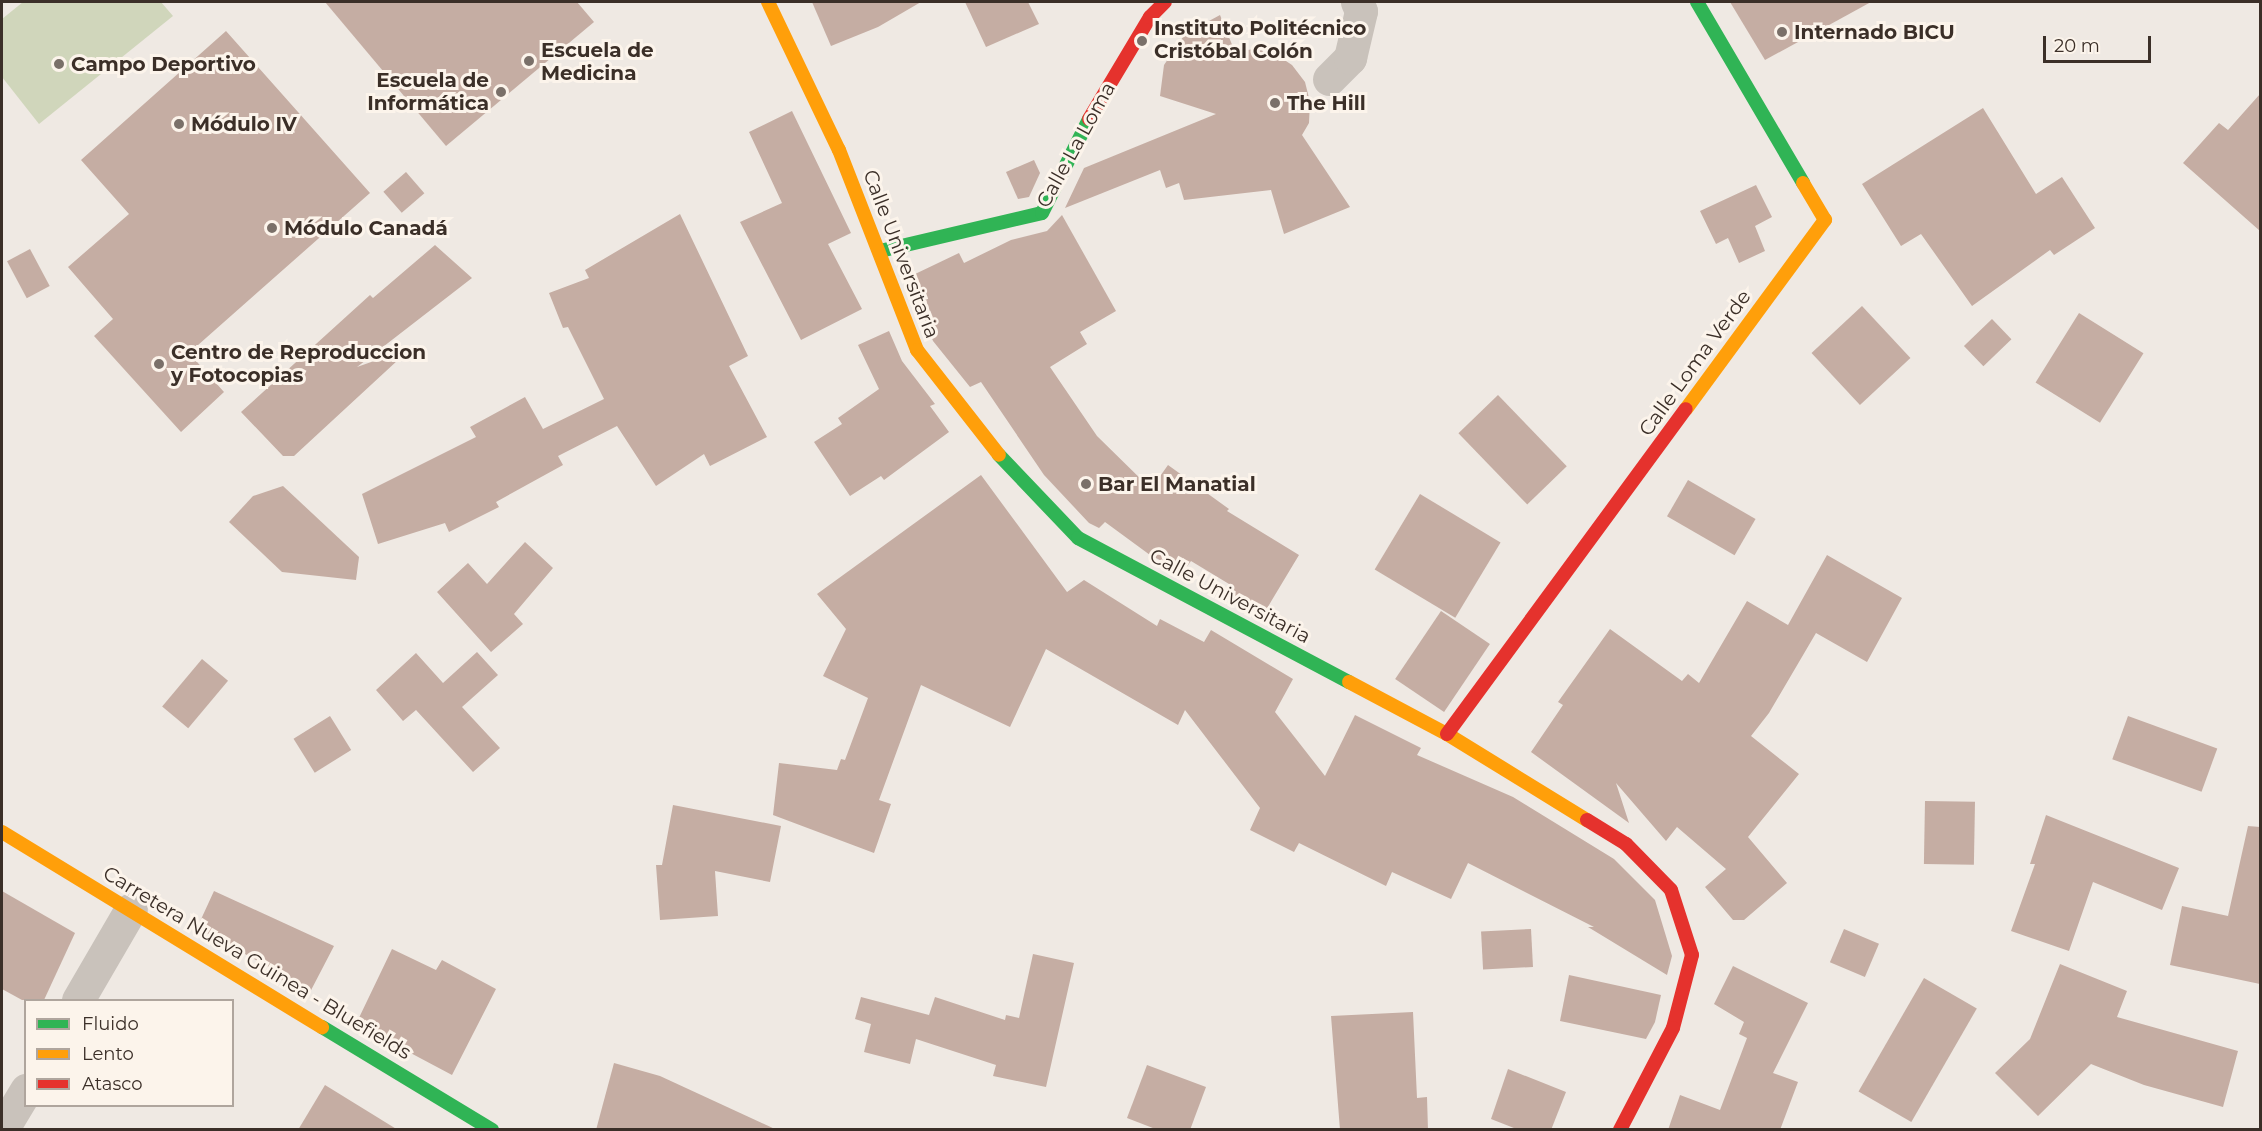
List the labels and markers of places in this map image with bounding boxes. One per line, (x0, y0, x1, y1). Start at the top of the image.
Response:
place label: Instituto Politécnico Cristóbal Colón (1154, 17, 1366, 64)
place label: Internado BICU (1794, 20, 1955, 44)
marker: Internado BICU (1775, 25, 1789, 39)
marker: Instituto Politécnico Cristóbal Colón (1135, 34, 1149, 48)
place label: Escuela de Medicina (541, 38, 654, 85)
place label: Campo Deportivo (71, 52, 256, 76)
marker: Escuela de Medicina (522, 54, 536, 68)
marker: Campo Deportivo (52, 57, 66, 71)
place label: Escuela de Informática (367, 68, 489, 115)
marker: Escuela de Informática (494, 85, 508, 99)
place label: The Hill (1287, 91, 1366, 115)
marker: The Hill (1268, 96, 1282, 110)
place label: Módulo IV (191, 112, 297, 136)
marker: Módulo IV (172, 117, 186, 131)
place label: Módulo Canadá (284, 216, 448, 240)
marker: Módulo Canadá (265, 221, 279, 235)
place label: Centro de Reproduccion y Fotocopias (171, 340, 426, 387)
marker: Centro de Reproduccion y Fotocopias (152, 357, 166, 371)
place label: Bar El Manatial (1098, 472, 1256, 496)
marker: Bar El Manatial (1079, 477, 1093, 491)

